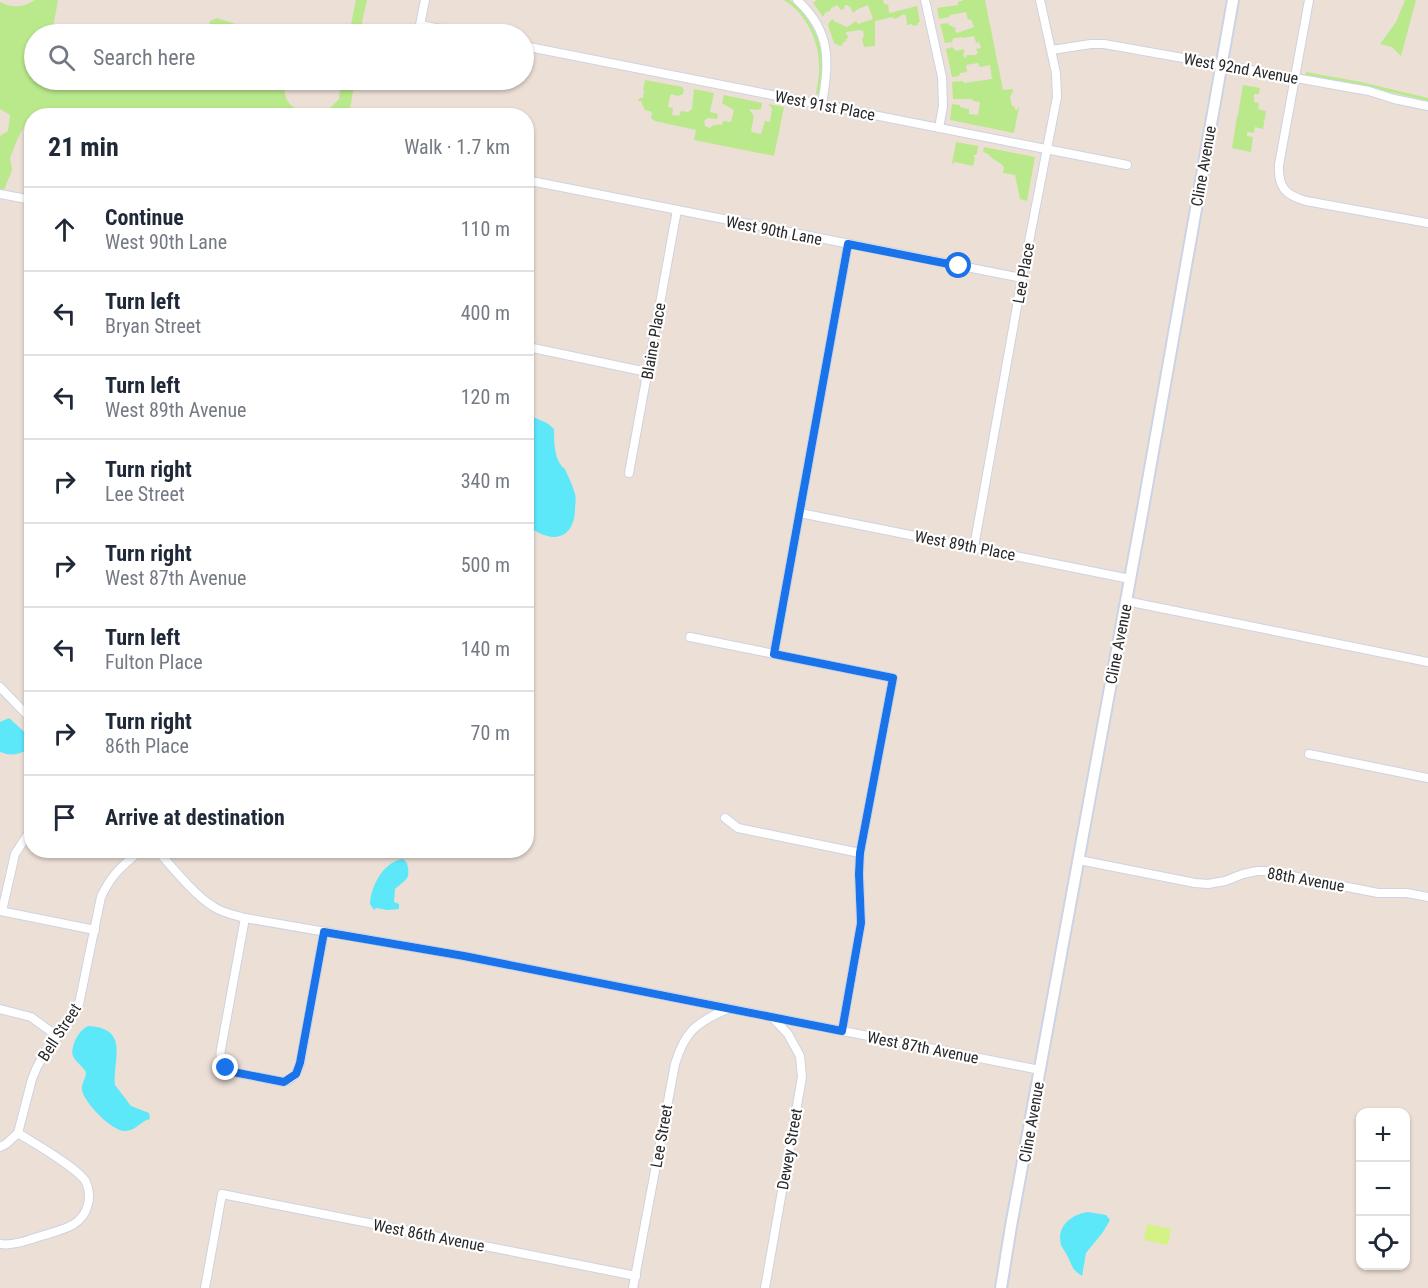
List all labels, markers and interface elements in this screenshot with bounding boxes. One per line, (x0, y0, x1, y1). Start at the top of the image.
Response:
search box (24, 24, 534, 90)
icon: search (45, 41, 78, 74)
text: Search here (93, 45, 195, 70)
street label: West 92nd Avenue (1182, 49, 1300, 88)
street label: West 91st Place (773, 86, 877, 125)
street label: Cline Avenue (1187, 124, 1220, 208)
text: 21 min (48, 132, 119, 162)
text: Walk · 1.7 km (404, 135, 510, 159)
text: Continue (105, 205, 184, 230)
street label: West 90th Lane (724, 212, 824, 249)
icon: ahead (48, 213, 81, 246)
text: 110 m (461, 217, 510, 241)
text: West 90th Lane (105, 230, 227, 254)
street label: Lee Place (1009, 241, 1038, 305)
route start (945, 252, 971, 278)
text: Turn left (105, 289, 180, 314)
icon: left (48, 297, 81, 330)
text: 400 m (461, 301, 510, 325)
street label: Blaine Place (637, 301, 670, 381)
text: Bryan Street (105, 314, 201, 338)
text: Turn left (105, 373, 180, 398)
icon: left (48, 381, 81, 414)
text: 120 m (461, 385, 510, 409)
text: West 89th Avenue (105, 398, 246, 422)
text: Turn right (105, 457, 192, 482)
icon: right (48, 465, 81, 498)
text: 340 m (461, 469, 510, 493)
text: Lee Street (105, 482, 185, 506)
street label: West 89th Place (913, 526, 1017, 565)
text: Turn right (105, 541, 192, 566)
icon: right (48, 549, 81, 582)
text: 500 m (461, 553, 510, 577)
text: West 87th Avenue (105, 566, 246, 590)
street label: Cline Avenue (1101, 602, 1136, 686)
text: Turn left (105, 625, 180, 650)
icon: left (48, 633, 81, 666)
text: 140 m (461, 637, 510, 661)
text: Fulton Place (105, 650, 203, 674)
text: Turn right (105, 709, 192, 734)
icon: right (48, 717, 81, 750)
text: 70 m (471, 721, 510, 745)
text: 86th Place (105, 734, 189, 758)
icon: arrive (48, 801, 81, 834)
text: Arrive at destination (105, 805, 285, 830)
street label: 88th Avenue (1266, 863, 1346, 896)
street label: Bell Street (34, 1000, 85, 1065)
street label: West 87th Avenue (866, 1027, 980, 1068)
route end (212, 1054, 238, 1080)
street label: Cline Avenue (1015, 1080, 1048, 1164)
street label: Lee Street (647, 1103, 676, 1169)
street label: Dewey Street (773, 1107, 806, 1191)
map controls (1356, 1108, 1410, 1270)
button: + (1356, 1108, 1410, 1162)
button: − (1356, 1162, 1410, 1216)
street label: West 86th Avenue (372, 1215, 486, 1256)
button: locate (1356, 1216, 1410, 1270)

